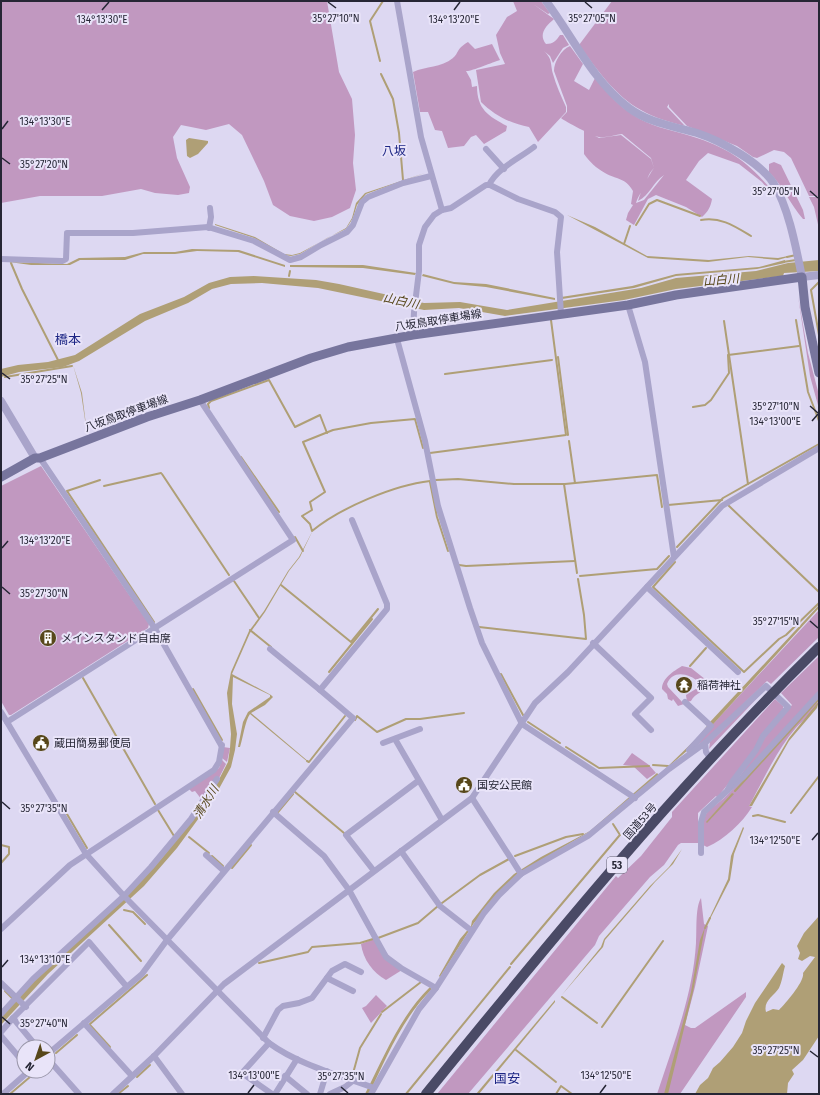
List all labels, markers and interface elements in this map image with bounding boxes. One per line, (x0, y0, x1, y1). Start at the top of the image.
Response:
text: 35°27'10"N (312, 13, 360, 25)
text: 35°27'05"N (568, 13, 616, 25)
text: 134°13'30"E (76, 14, 128, 26)
text: 134°13'20"E (428, 14, 480, 26)
text: 134°13'30"E (19, 116, 71, 128)
district label: 八坂 (382, 144, 406, 158)
text: 35°27'20"N (20, 159, 68, 171)
text: 35°27'05"N (752, 186, 800, 198)
water label: 山白川 (702, 271, 742, 289)
water label: 山白川 (382, 290, 422, 312)
street label: 八坂鳥取停車場線 (394, 307, 483, 334)
district label: 橋本 (55, 332, 81, 347)
text: 35°27'25"N (20, 374, 68, 386)
street label: 八坂鳥取停車場線 (83, 392, 170, 435)
text: 35°27'10"N (752, 401, 800, 413)
text: 134°13'00"E (749, 416, 801, 428)
text: 134°13'20"E (19, 535, 71, 547)
text: 35°27'30"N (20, 588, 68, 600)
text: 35°27'15"N (753, 616, 799, 628)
building icon: メインスタンド自由席 (38, 628, 58, 648)
place label: メインスタンド自由席 (61, 632, 171, 645)
temple icon: 稲荷神社 (674, 675, 694, 695)
place label: 稲荷神社 (697, 679, 741, 692)
public building icon: 蔵田簡易郵便局 (31, 733, 51, 753)
place label: 蔵田簡易郵便局 (54, 737, 131, 750)
public building icon: 国安公民館 (454, 775, 474, 795)
place label: 国安公民館 (477, 779, 532, 792)
water label: 清水川 (191, 781, 223, 821)
street label: 国道53号 (621, 800, 660, 842)
text: 35°27'35"N (20, 803, 68, 815)
text: 134°12'50"E (749, 835, 801, 847)
road number: 53 (607, 857, 627, 873)
text: 134°13'10"E (20, 954, 70, 966)
text: 35°27'40"N (20, 1018, 68, 1030)
north arrow (16, 1039, 56, 1079)
text: 35°27'25"N (752, 1045, 800, 1057)
text: N (23, 1059, 37, 1074)
text: 134°13'00"E (228, 1070, 280, 1082)
text: 134°12'50"E (580, 1070, 632, 1082)
text: 35°27'35"N (317, 1071, 365, 1083)
district label: 国安 (494, 1071, 520, 1086)

